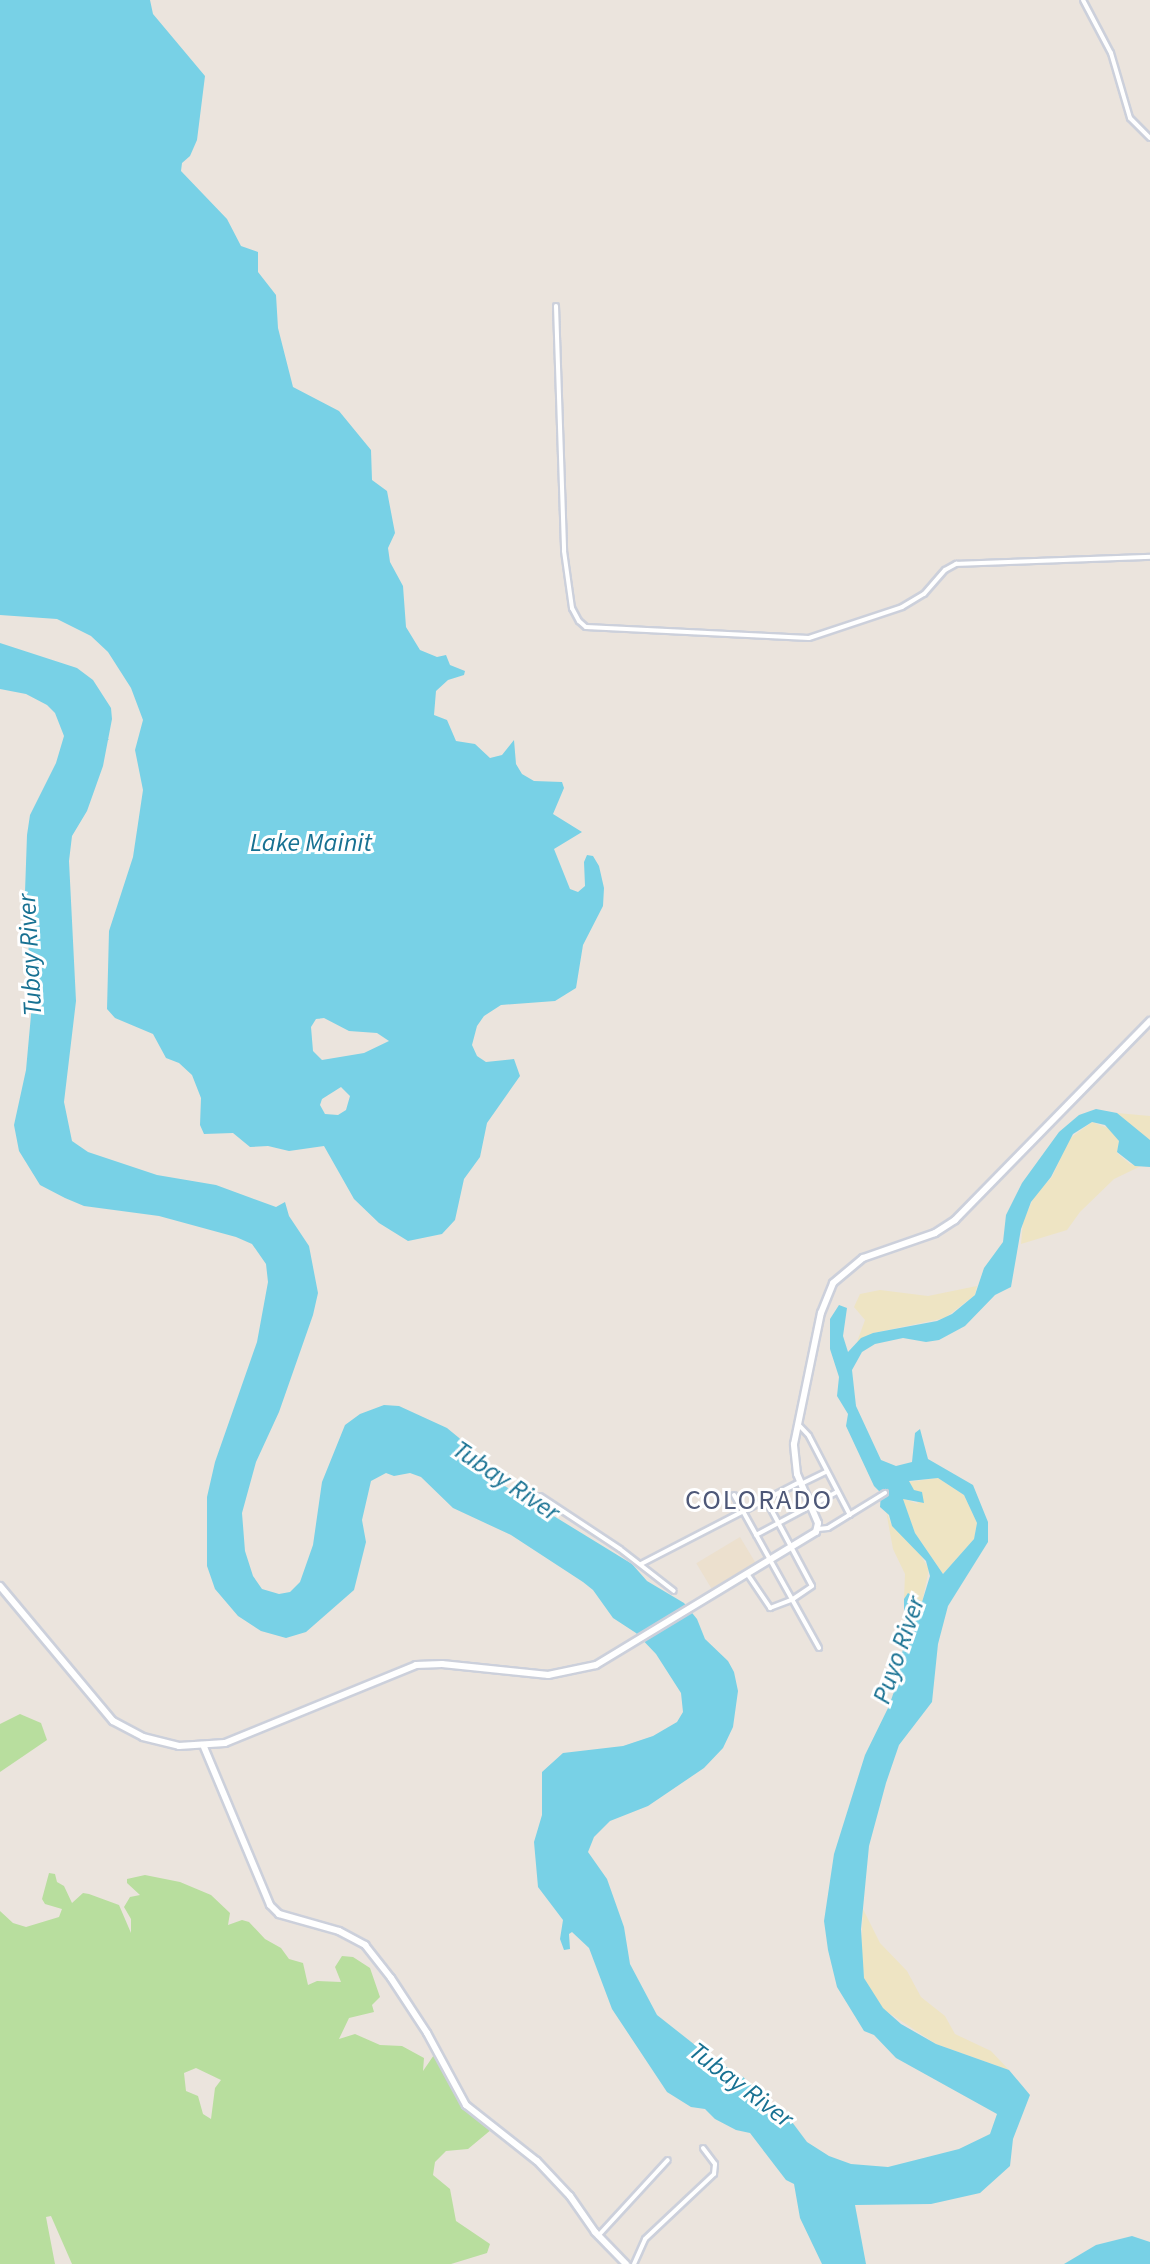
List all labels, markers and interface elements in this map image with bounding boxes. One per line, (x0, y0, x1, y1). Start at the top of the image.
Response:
water label: Lake Mainit (250, 827, 372, 859)
water label: Tubay River (11, 893, 49, 1017)
water label: Tubay River (447, 1434, 565, 1528)
district label: COLORADO (685, 1483, 833, 1517)
water label: Puyo River (866, 1592, 932, 1708)
water label: Tubay River (683, 2036, 799, 2134)

